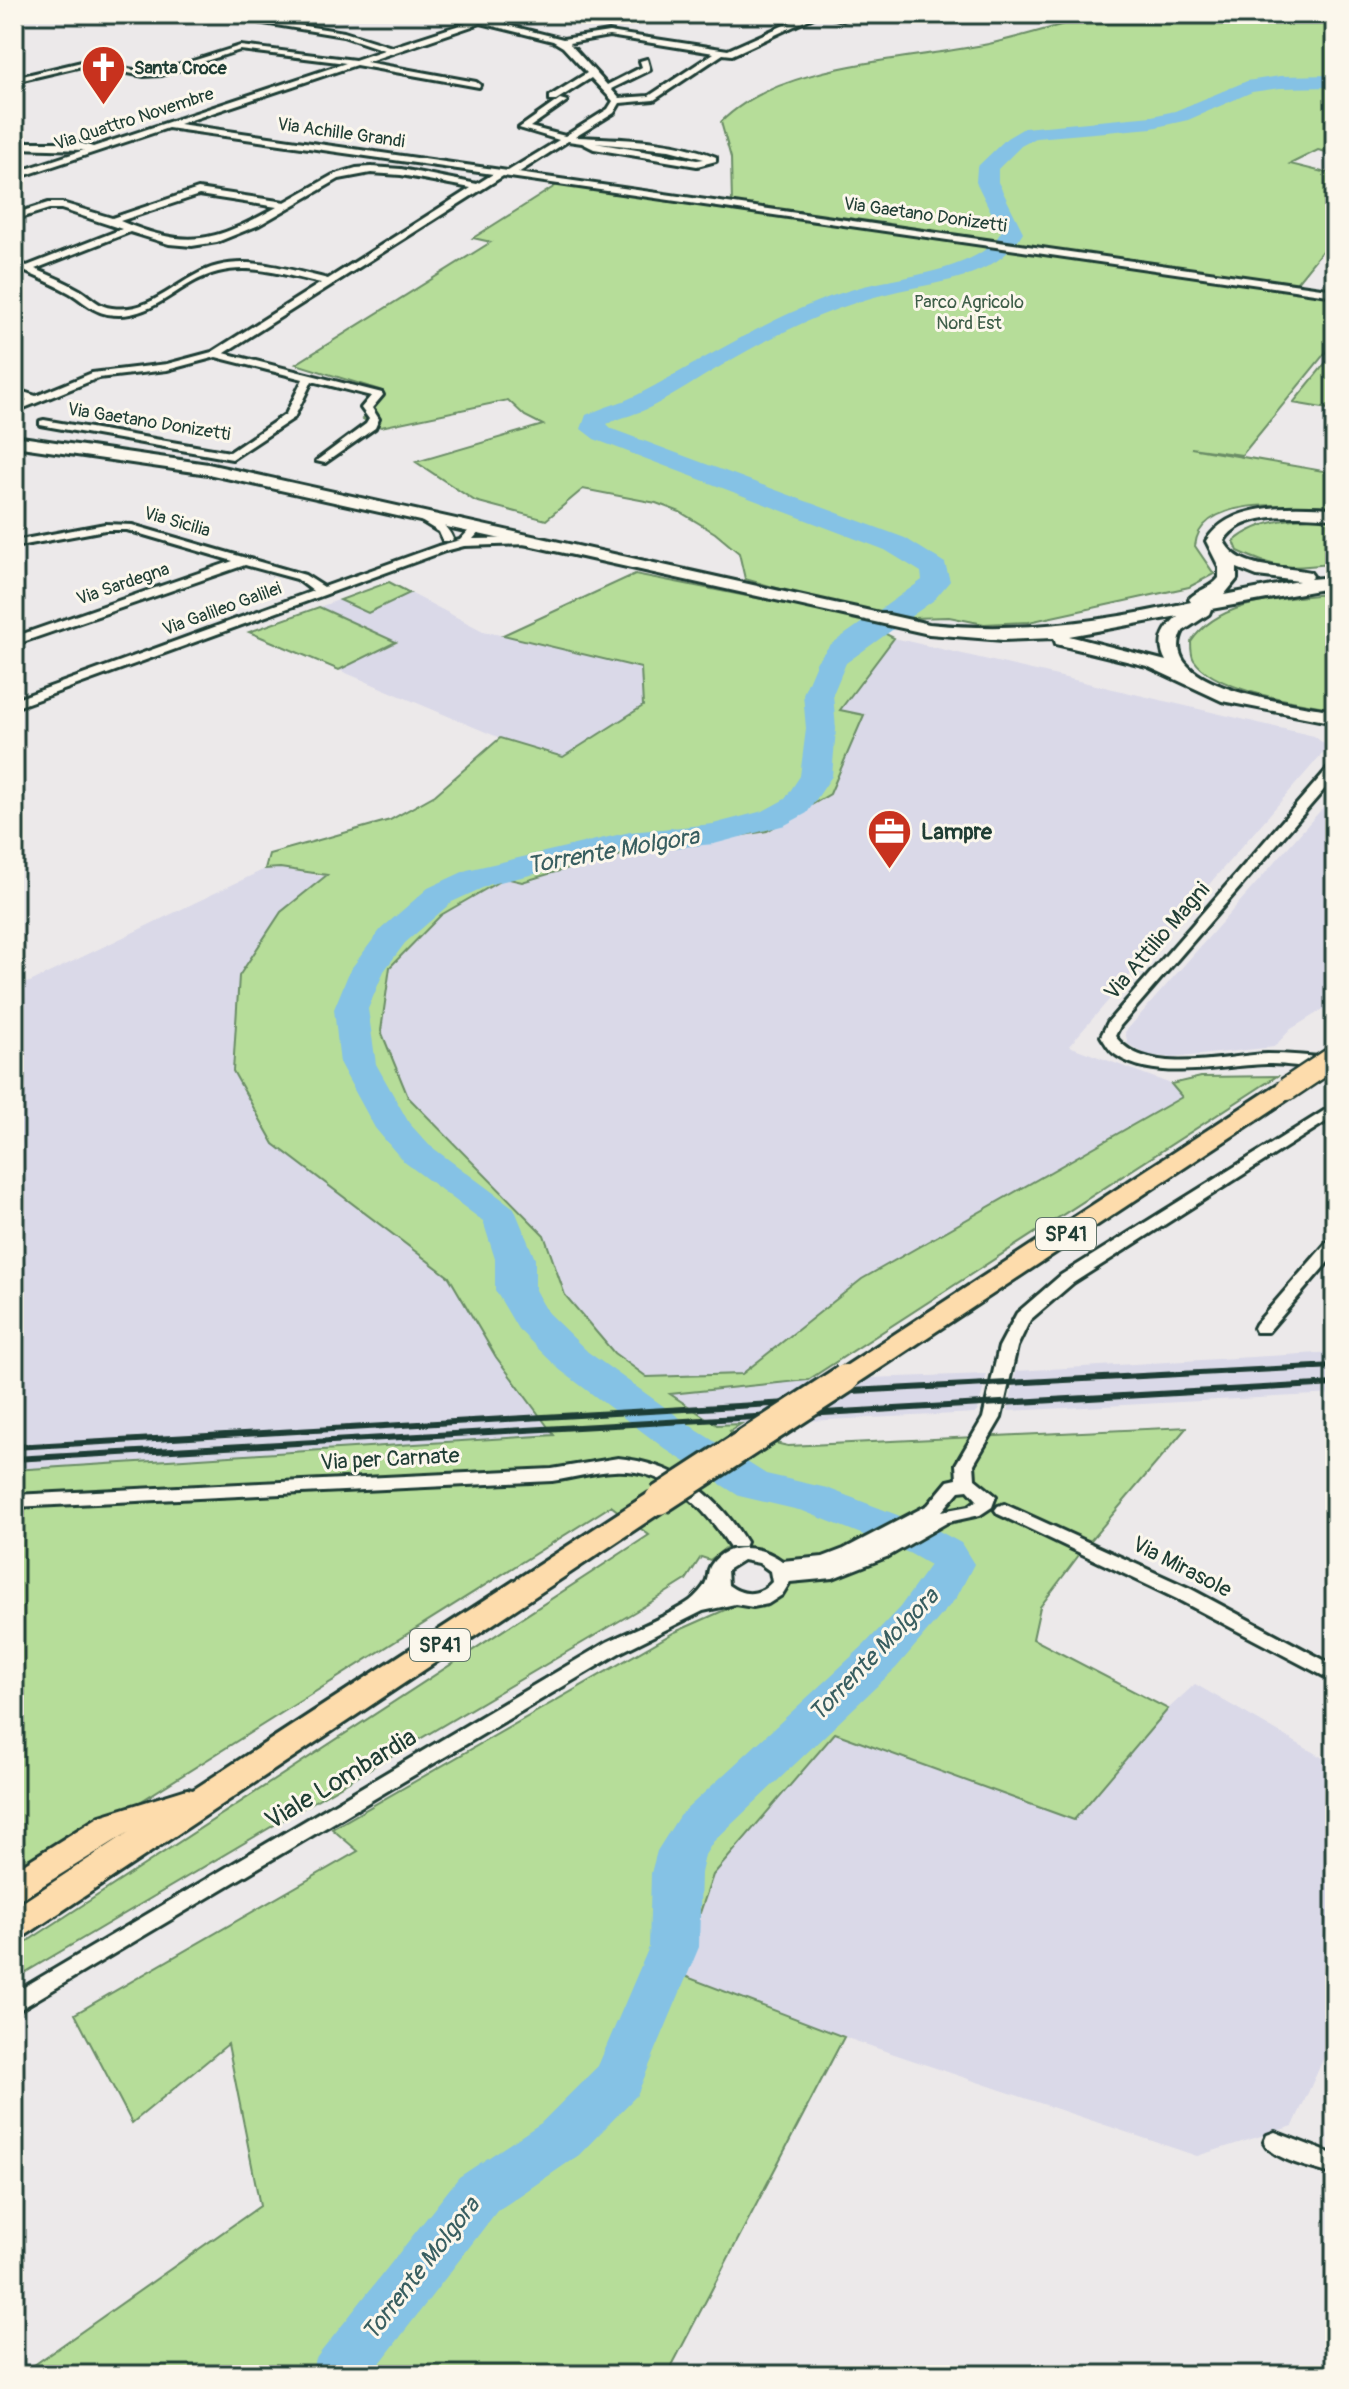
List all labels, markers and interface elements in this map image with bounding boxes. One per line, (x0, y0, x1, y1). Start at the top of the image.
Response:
church icon: Santa Croce (79, 44, 127, 107)
place label: Santa Croce (134, 57, 228, 80)
street label: Via Quattro Novembre (51, 82, 217, 156)
street label: Via Achille Grandi (276, 113, 406, 153)
street label: Via Gaetano Donizetti (842, 192, 1008, 238)
park label: Parco Agricolo Nord Est (914, 291, 1024, 335)
street label: Via Gaetano Donizetti (66, 398, 232, 446)
street label: Via Sicilia (141, 502, 213, 542)
street label: Via Sardegna (74, 557, 172, 611)
street label: Via Galileo Galilei (159, 577, 285, 641)
office icon: Lampre (866, 808, 914, 871)
place label: Lampre (921, 818, 993, 846)
water label: Torrente Molgora (525, 821, 703, 880)
street label: Via Attilio Magni (1098, 876, 1216, 1006)
road number: SP41 (1036, 1218, 1096, 1250)
street label: Via per Carnate (320, 1441, 460, 1477)
street label: Via Mirasole (1128, 1530, 1236, 1604)
water label: Torrente Molgora (803, 1581, 946, 1728)
road number: SP41 (410, 1629, 470, 1661)
street label: Viale Lombardia (259, 1721, 423, 1837)
water label: Torrente Molgora (356, 2190, 487, 2346)

